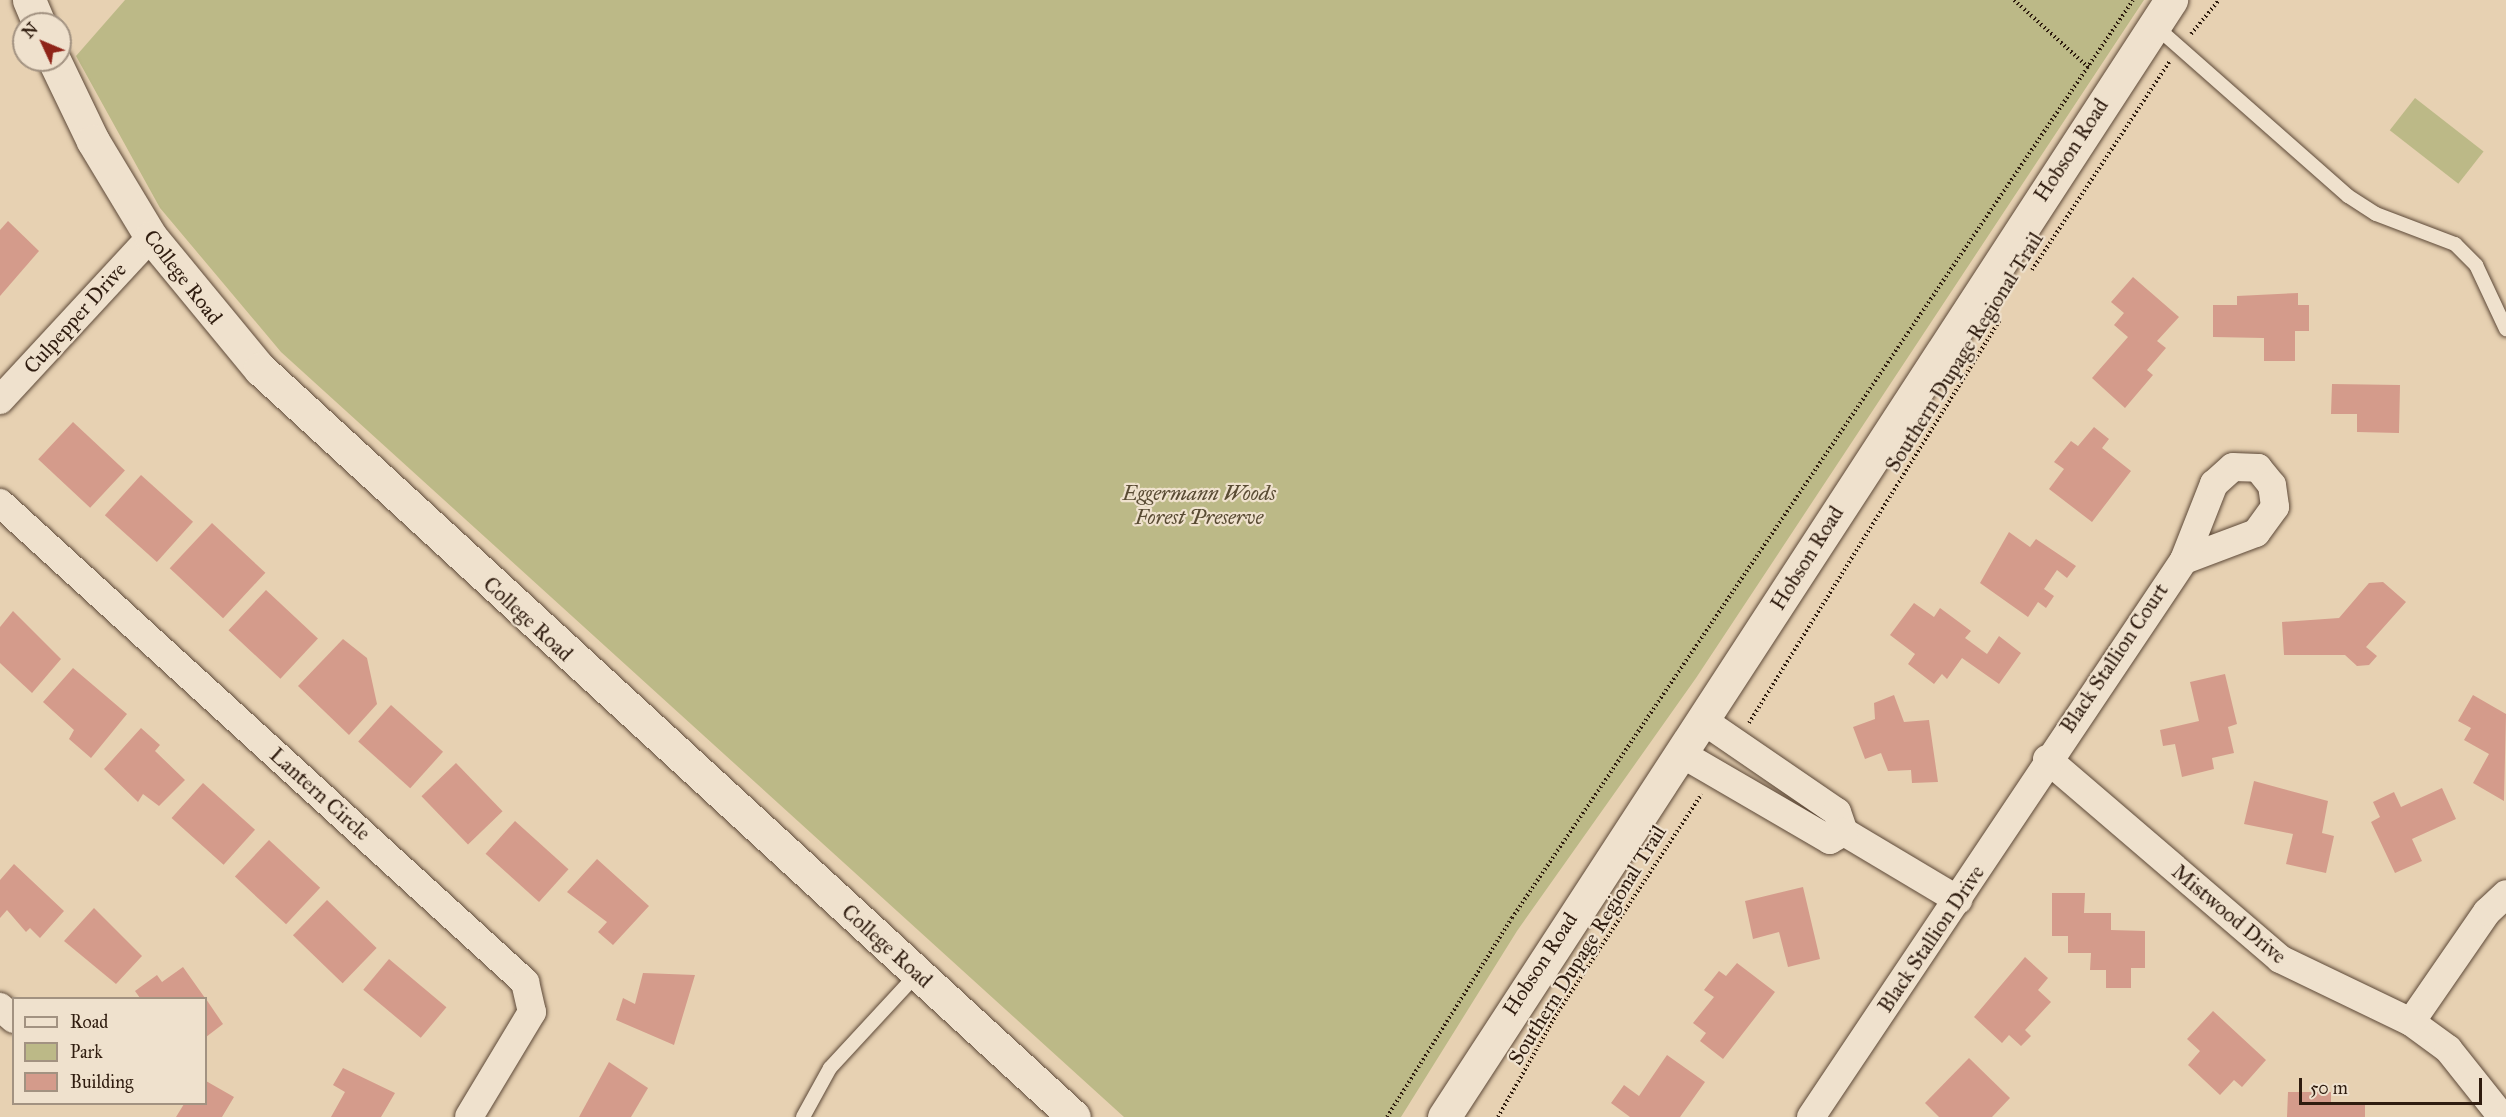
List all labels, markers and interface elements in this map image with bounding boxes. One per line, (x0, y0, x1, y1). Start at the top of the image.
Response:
north arrow (12, 12, 72, 72)
text: N (19, 19, 42, 42)
street label: Hobson Road (2028, 94, 2114, 206)
street label: College Road (138, 225, 228, 329)
street label: Southern Dupage Regional Trail (1880, 227, 2048, 477)
street label: Culpepper Drive (18, 257, 132, 379)
park label: Eggermann Woods Forest Preserve (1122, 480, 1276, 530)
street label: Hobson Road (1765, 501, 1849, 615)
street label: College Road (478, 571, 578, 667)
street label: Black Stallion Court (2055, 578, 2173, 738)
street label: Lantern Circle (264, 742, 376, 846)
street label: Southern Dupage Regional Trail (1503, 820, 1671, 1070)
street label: Mistwood Drive (2167, 859, 2291, 969)
street label: Black Stallion Drive (1872, 861, 1990, 1017)
street label: College Road (837, 899, 937, 993)
street label: Hobson Road (1497, 908, 1583, 1020)
legend (12, 997, 207, 1105)
text: Road (70, 1011, 108, 1033)
text: Park (70, 1041, 103, 1063)
scale bar (2302, 1066, 2485, 1104)
text: Building (70, 1071, 133, 1093)
text: 50 m (2310, 1077, 2348, 1099)

